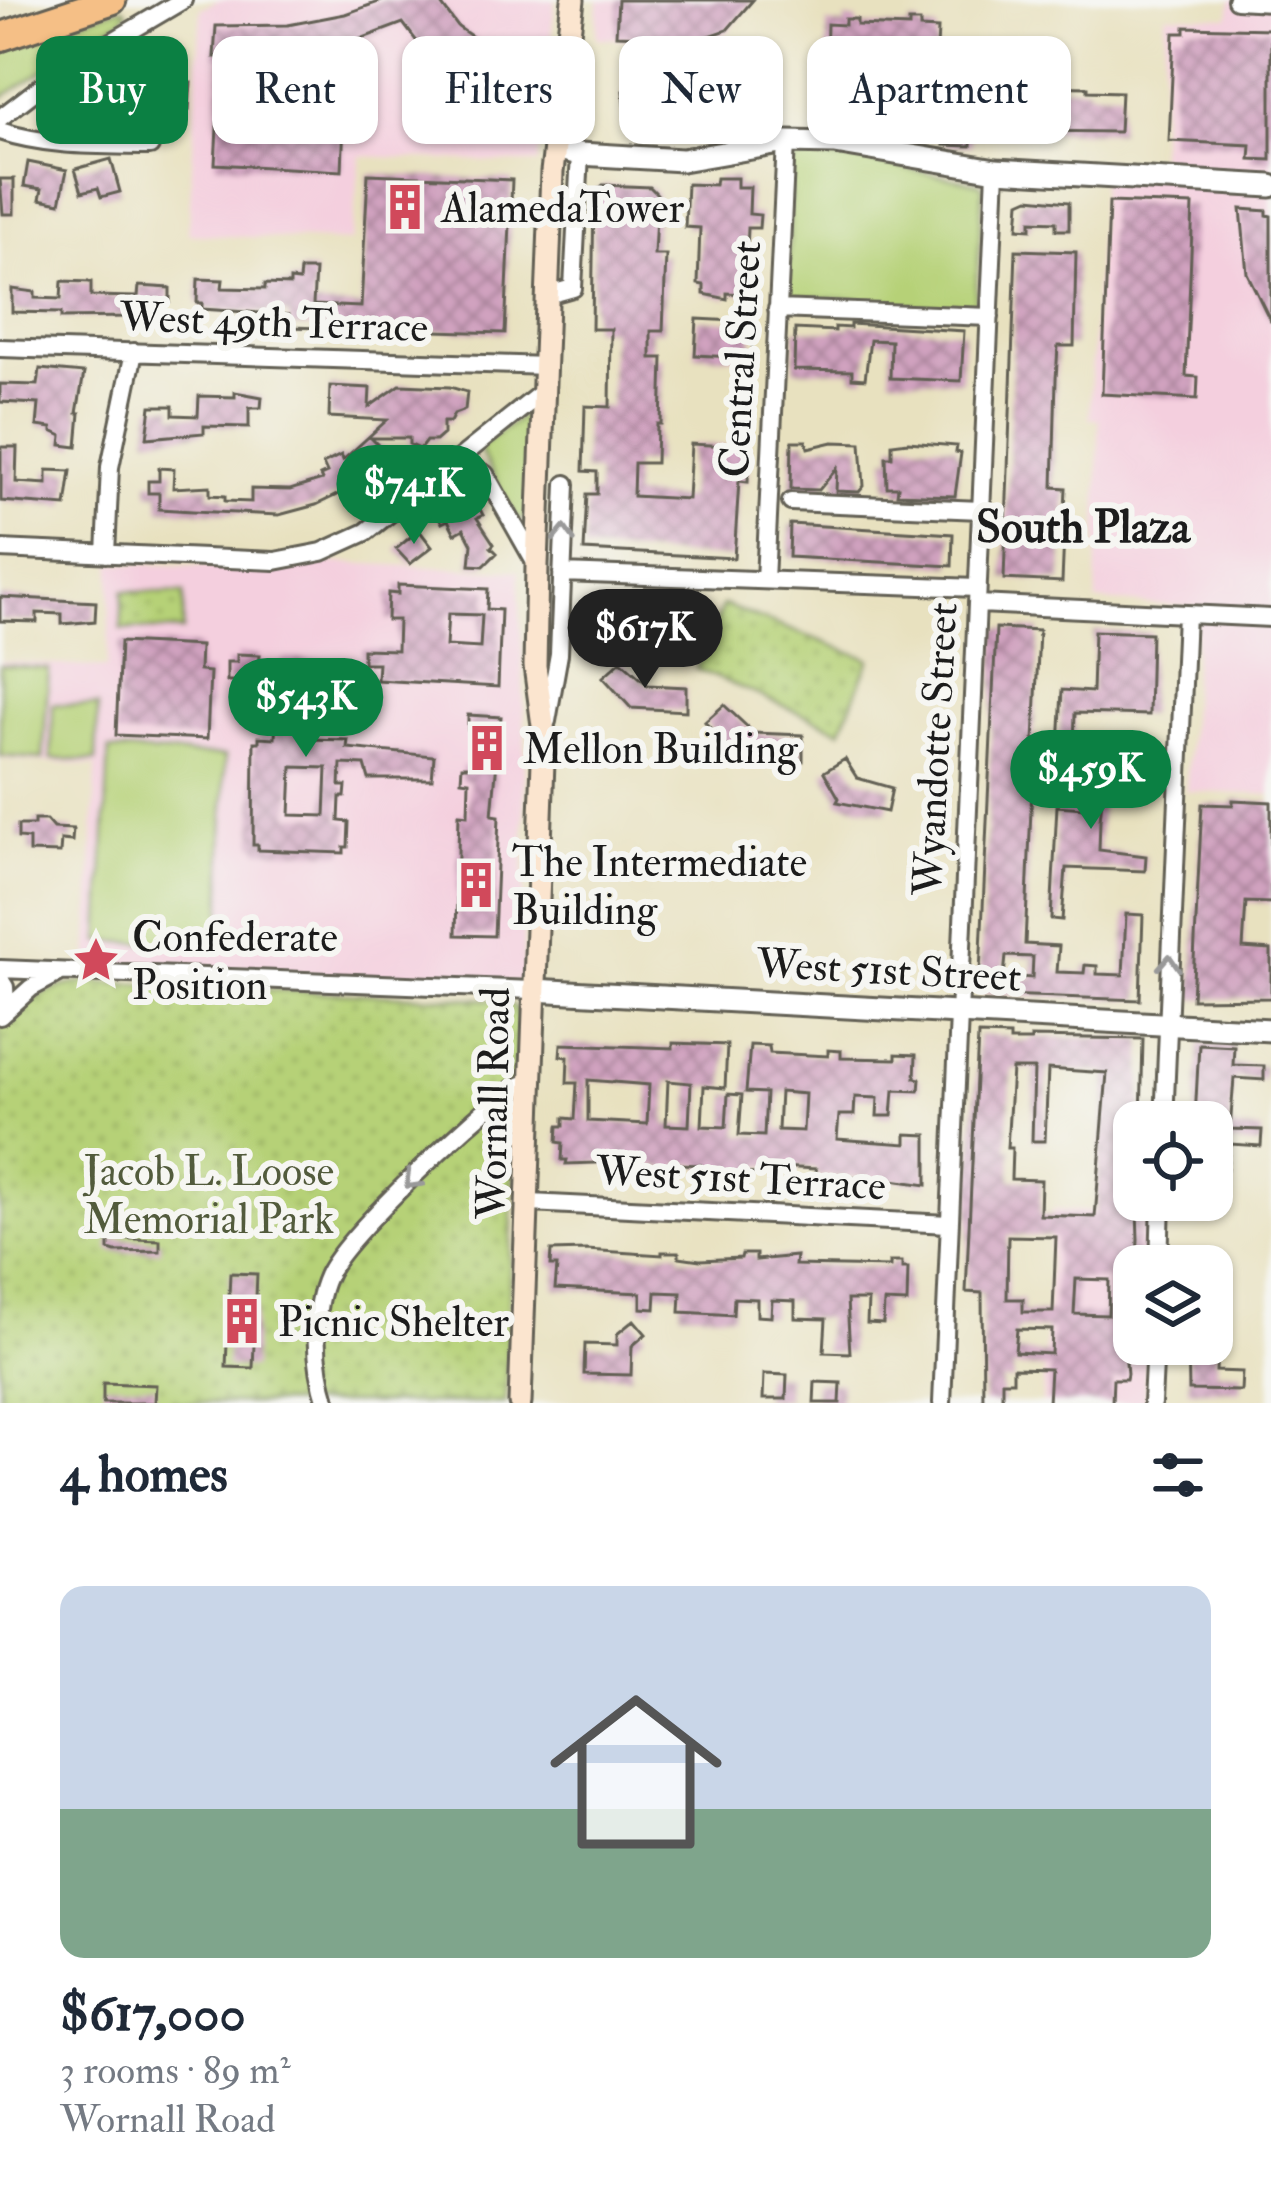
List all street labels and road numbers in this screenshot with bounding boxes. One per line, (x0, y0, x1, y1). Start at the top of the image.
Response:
street label: Central Street (709, 239, 773, 479)
street label: West 49th Terrace (118, 292, 429, 354)
street label: Wyandotte Street (902, 601, 970, 898)
street label: West 51st Street (754, 938, 1023, 1004)
street label: Wornall Road (466, 986, 522, 1220)
street label: West 51st Terrace (594, 1145, 887, 1213)

